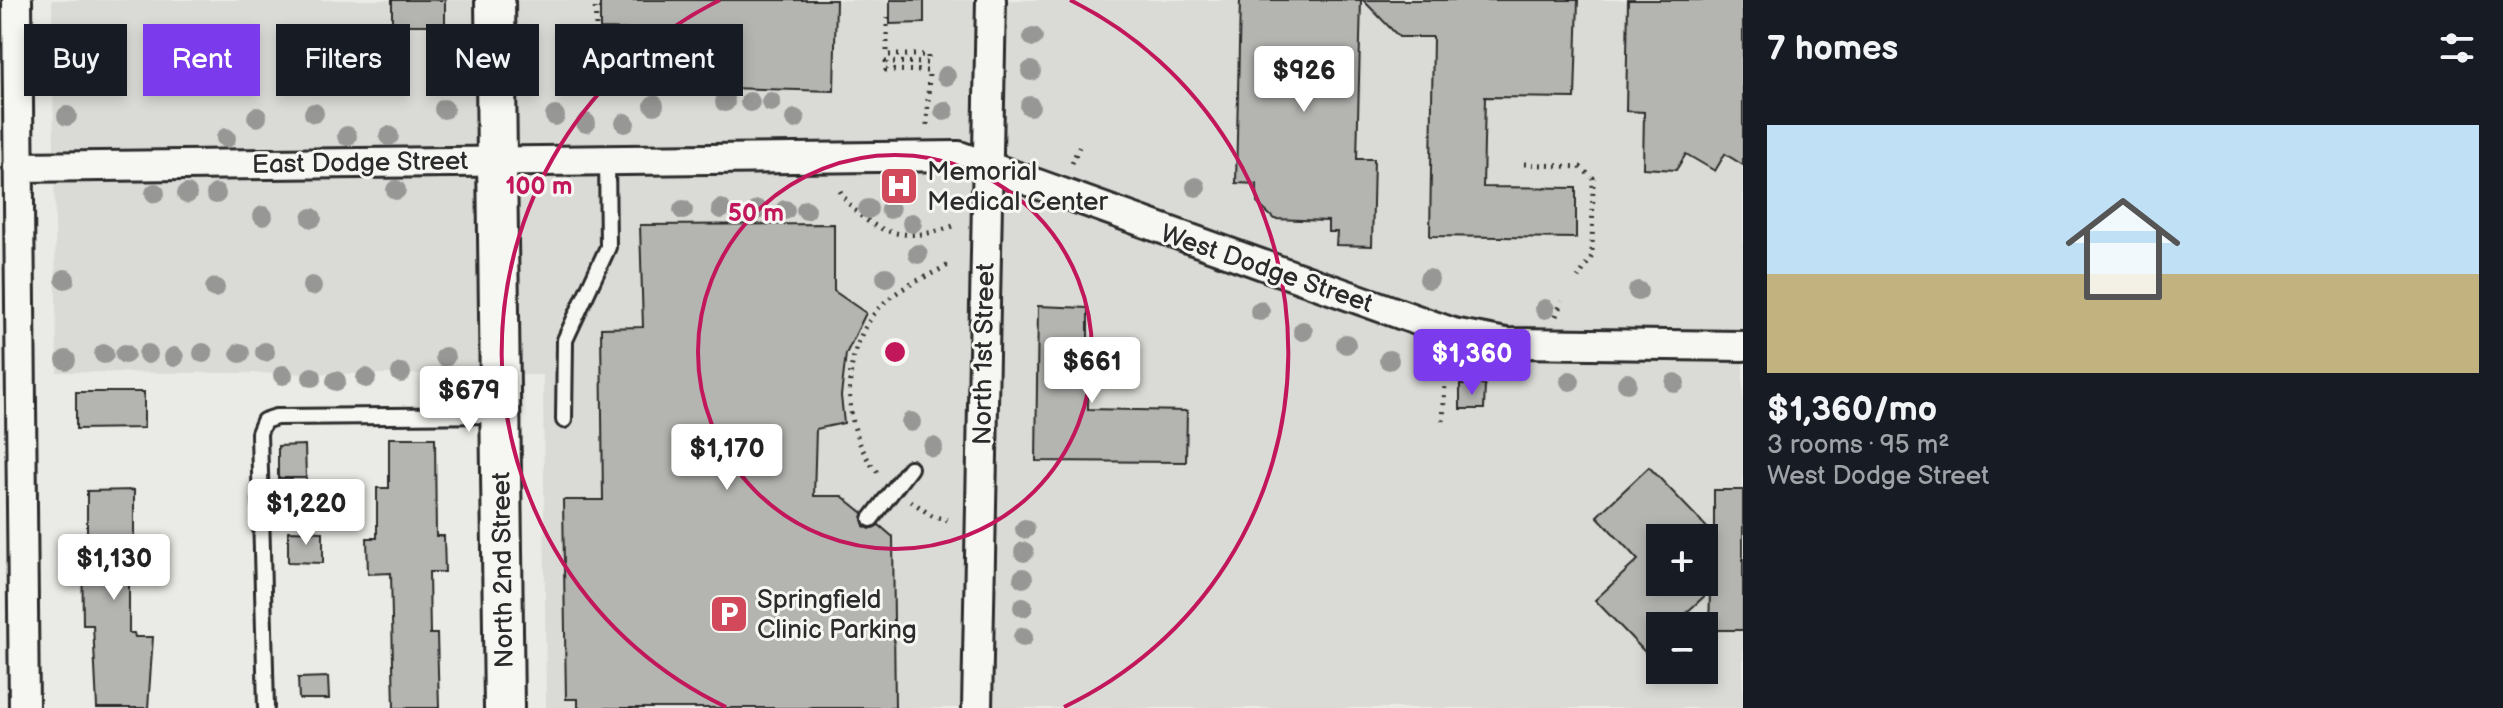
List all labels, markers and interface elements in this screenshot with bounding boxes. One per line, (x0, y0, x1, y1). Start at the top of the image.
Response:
chip: Buy (24, 24, 127, 96)
chip: Rent (143, 24, 260, 96)
chip: Filters (276, 24, 410, 96)
chip: New (426, 24, 539, 96)
chip: Apartment (555, 24, 743, 96)
icon: filters (2435, 26, 2479, 70)
text: 7 homes (1767, 28, 1898, 69)
pin: $926 (1257, 46, 1351, 114)
text: $926 (1272, 56, 1336, 87)
street label: East Dodge Street (252, 146, 468, 181)
place label: Memorial Medical Center (927, 157, 1108, 218)
hospital icon: Memorial Medical Center (878, 165, 920, 207)
text: 100 m (506, 172, 572, 201)
icon: home (2051, 177, 2195, 321)
text: 50 m (728, 199, 784, 228)
street label: West Dodge Street (1156, 219, 1377, 320)
street label: North 1st Street (967, 263, 1002, 445)
pin: $1,360 (1407, 329, 1537, 397)
pin: $661 (1045, 337, 1139, 405)
centre of rings (881, 338, 909, 366)
text: $1,360 (1432, 339, 1513, 370)
text: $661 (1062, 347, 1122, 378)
pin: $679 (422, 366, 516, 434)
text: $679 (438, 376, 500, 407)
text: $1,360/mo (1767, 389, 1937, 430)
pin: $1,170 (662, 424, 792, 492)
text: 3 rooms · 95 m² (1767, 430, 1949, 461)
text: $1,170 (689, 434, 765, 465)
text: West Dodge Street (1767, 461, 1989, 492)
street label: North 2nd Street (486, 472, 521, 668)
pin: $1,220 (241, 479, 371, 547)
text: $1,220 (266, 489, 346, 520)
map controls (1646, 524, 1718, 684)
button: + (1646, 524, 1718, 596)
pin: $1,130 (49, 534, 179, 602)
text: $1,130 (76, 544, 152, 575)
place label: Springfield Clinic Parking (757, 585, 917, 646)
parking icon: Springfield Clinic Parking (708, 593, 750, 635)
button: − (1646, 612, 1718, 684)

